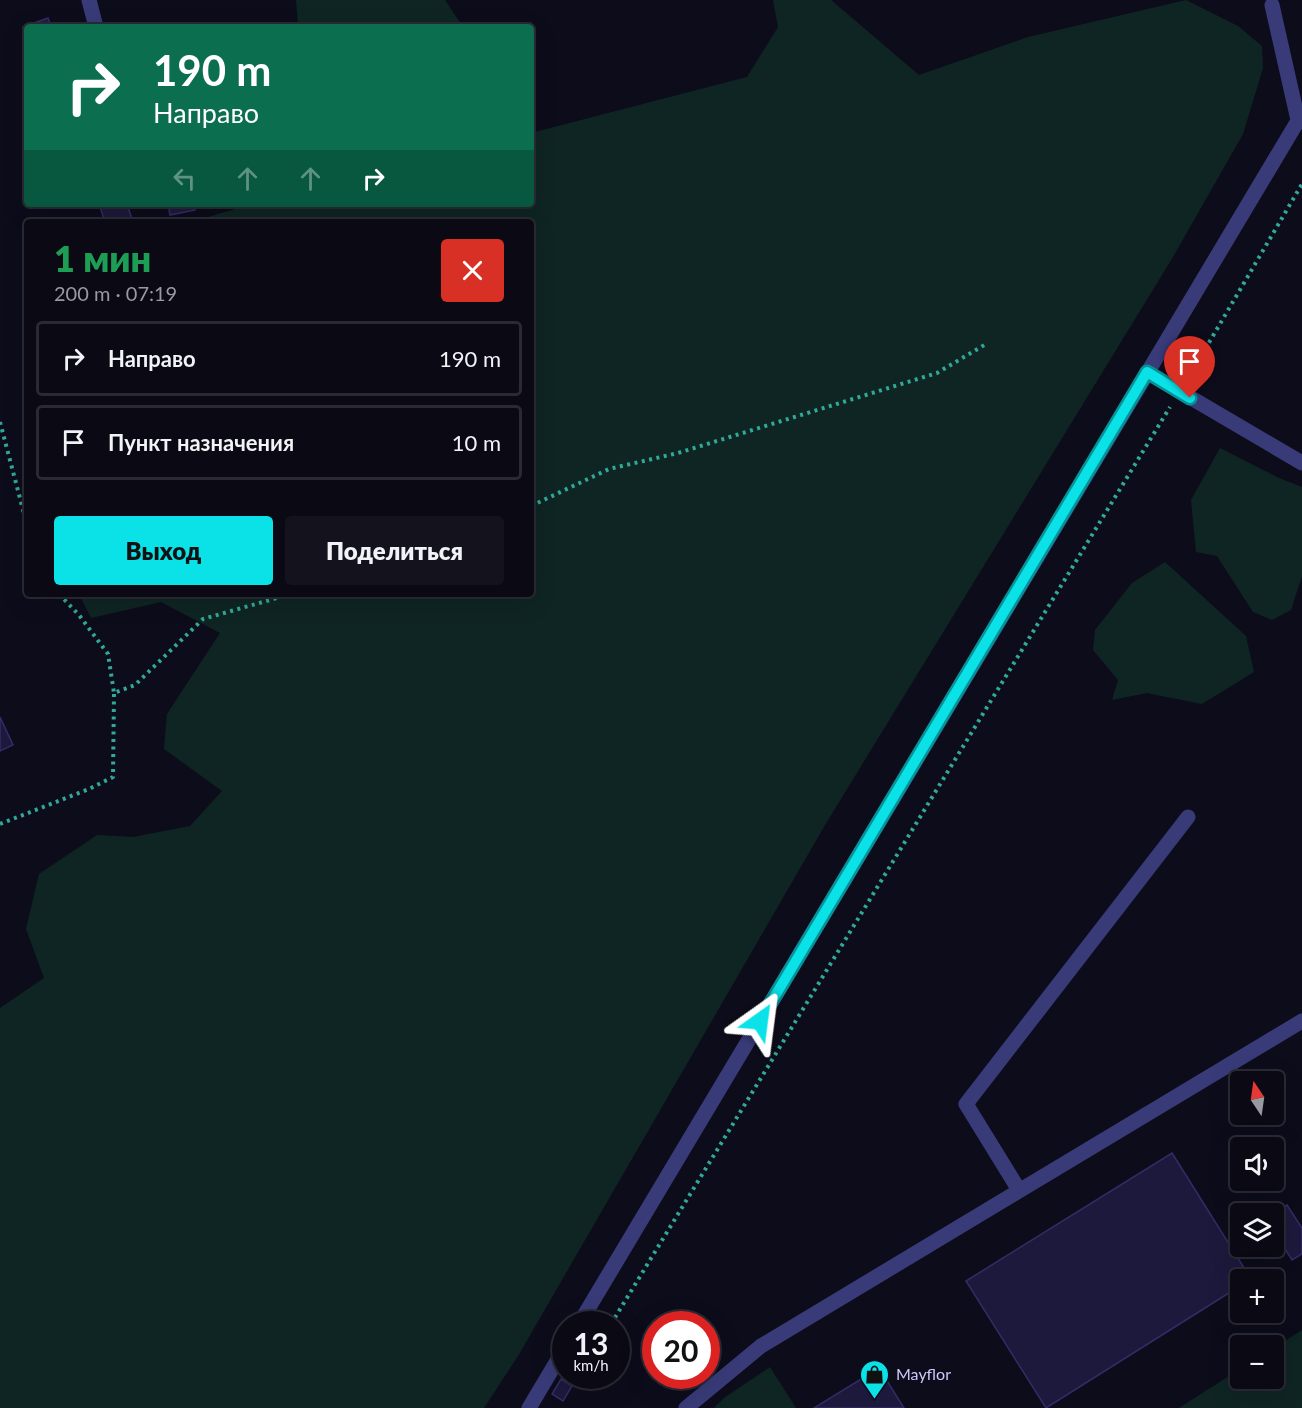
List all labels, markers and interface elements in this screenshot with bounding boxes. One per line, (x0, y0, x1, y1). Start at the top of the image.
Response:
text: 190 m (153, 45, 271, 95)
icon: right (54, 48, 132, 126)
text: Направо (153, 96, 259, 129)
icon: left (168, 162, 201, 195)
icon: ahead (231, 162, 264, 195)
icon: ahead (294, 162, 327, 195)
icon: right (357, 162, 390, 195)
text: 1 мин (54, 236, 151, 280)
button: close (441, 239, 504, 302)
text: 200 m · 07:19 (54, 281, 177, 305)
pin (1164, 336, 1215, 398)
icon: right (57, 342, 90, 375)
text: Направо (108, 345, 196, 372)
text: 190 m (439, 345, 501, 372)
icon: arrive (1173, 345, 1206, 378)
icon: arrive (57, 426, 90, 459)
text: Пункт назначения (108, 429, 294, 456)
text: 10 m (452, 429, 501, 456)
button: Выход (54, 516, 273, 585)
button: Поделиться (285, 516, 504, 585)
position arrow (728, 989, 792, 1053)
north arrow (1230, 1071, 1284, 1125)
map controls (1230, 1071, 1284, 1389)
button: sound (1230, 1137, 1284, 1191)
button: layers (1230, 1203, 1284, 1257)
button: + (1230, 1269, 1284, 1323)
speed limit sign: 20 (642, 1311, 720, 1389)
text: 13 (574, 1325, 608, 1361)
button: − (1230, 1335, 1284, 1389)
text: km/h (573, 1356, 609, 1374)
shop icon: Mayflor (859, 1358, 891, 1400)
place label: Mayflor (896, 1364, 951, 1383)

